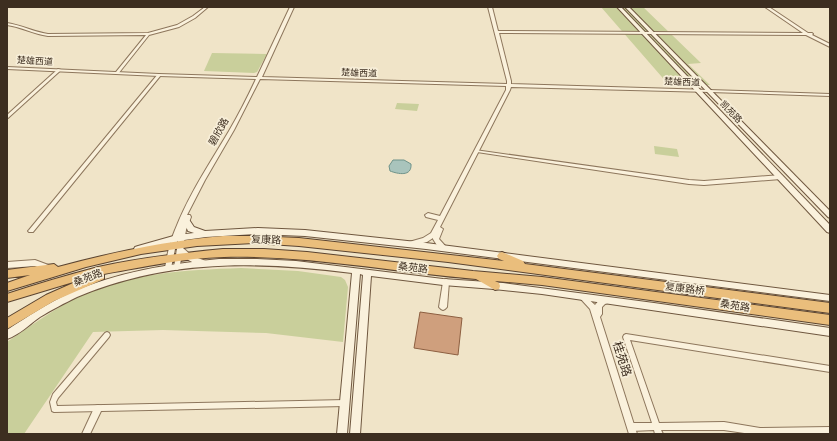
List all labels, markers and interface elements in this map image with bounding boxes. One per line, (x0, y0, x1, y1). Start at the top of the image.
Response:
street label: 楚雄西道 (17, 55, 53, 67)
street label: 楚雄西道 (341, 67, 377, 79)
street label: 楚雄西道 (664, 76, 700, 88)
street label: 凯苑路 (718, 99, 744, 125)
street label: 碧欣路 (206, 116, 232, 148)
street label: 复康路 (251, 233, 281, 247)
street label: 桑苑路 (397, 260, 429, 276)
street label: 桑苑路 (72, 267, 104, 289)
street label: 复康路桥 (664, 281, 706, 297)
street label: 桑苑路 (719, 298, 751, 314)
street label: 桂苑路 (610, 340, 634, 378)

